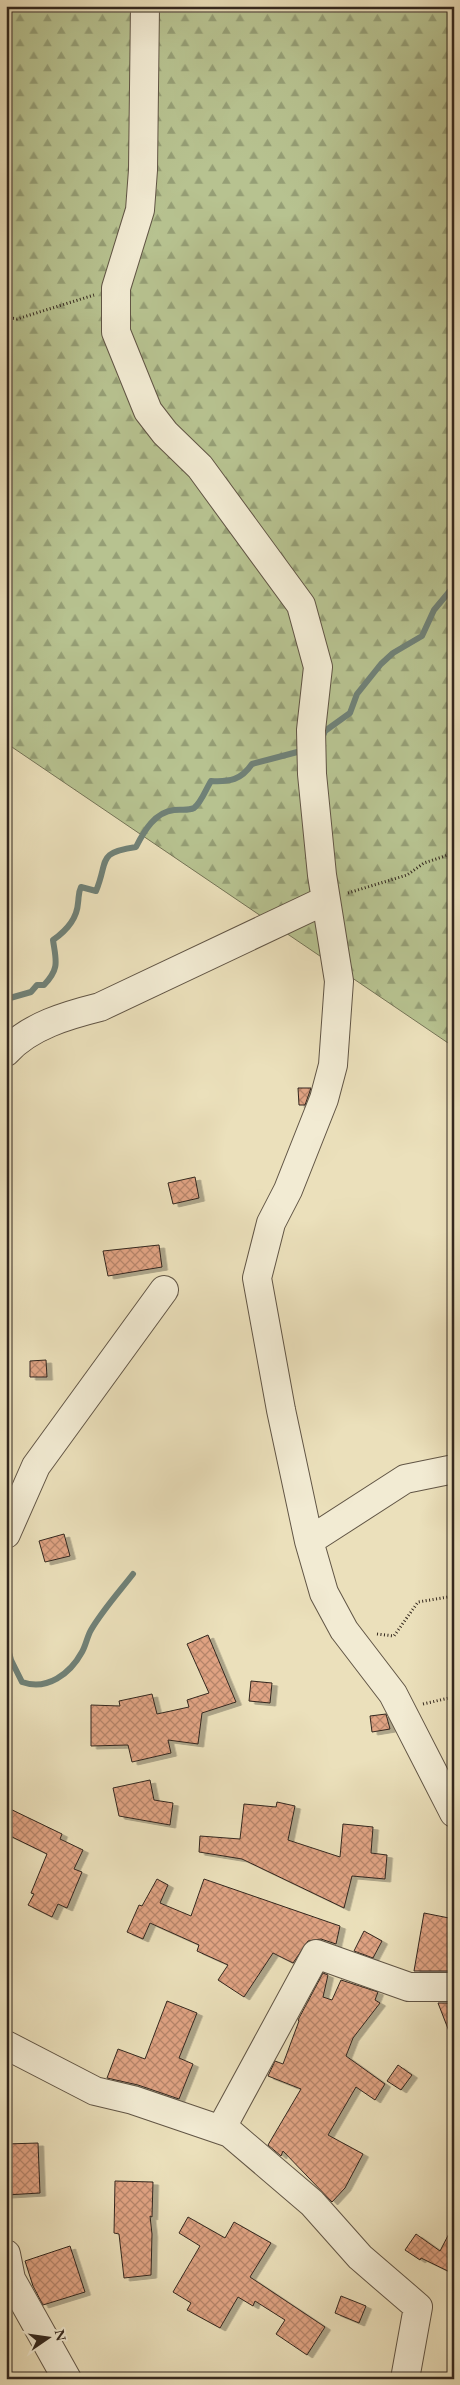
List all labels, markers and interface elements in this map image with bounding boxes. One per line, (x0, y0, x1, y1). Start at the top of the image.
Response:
north arrow (22, 2312, 72, 2362)
text: N (51, 2328, 71, 2343)

